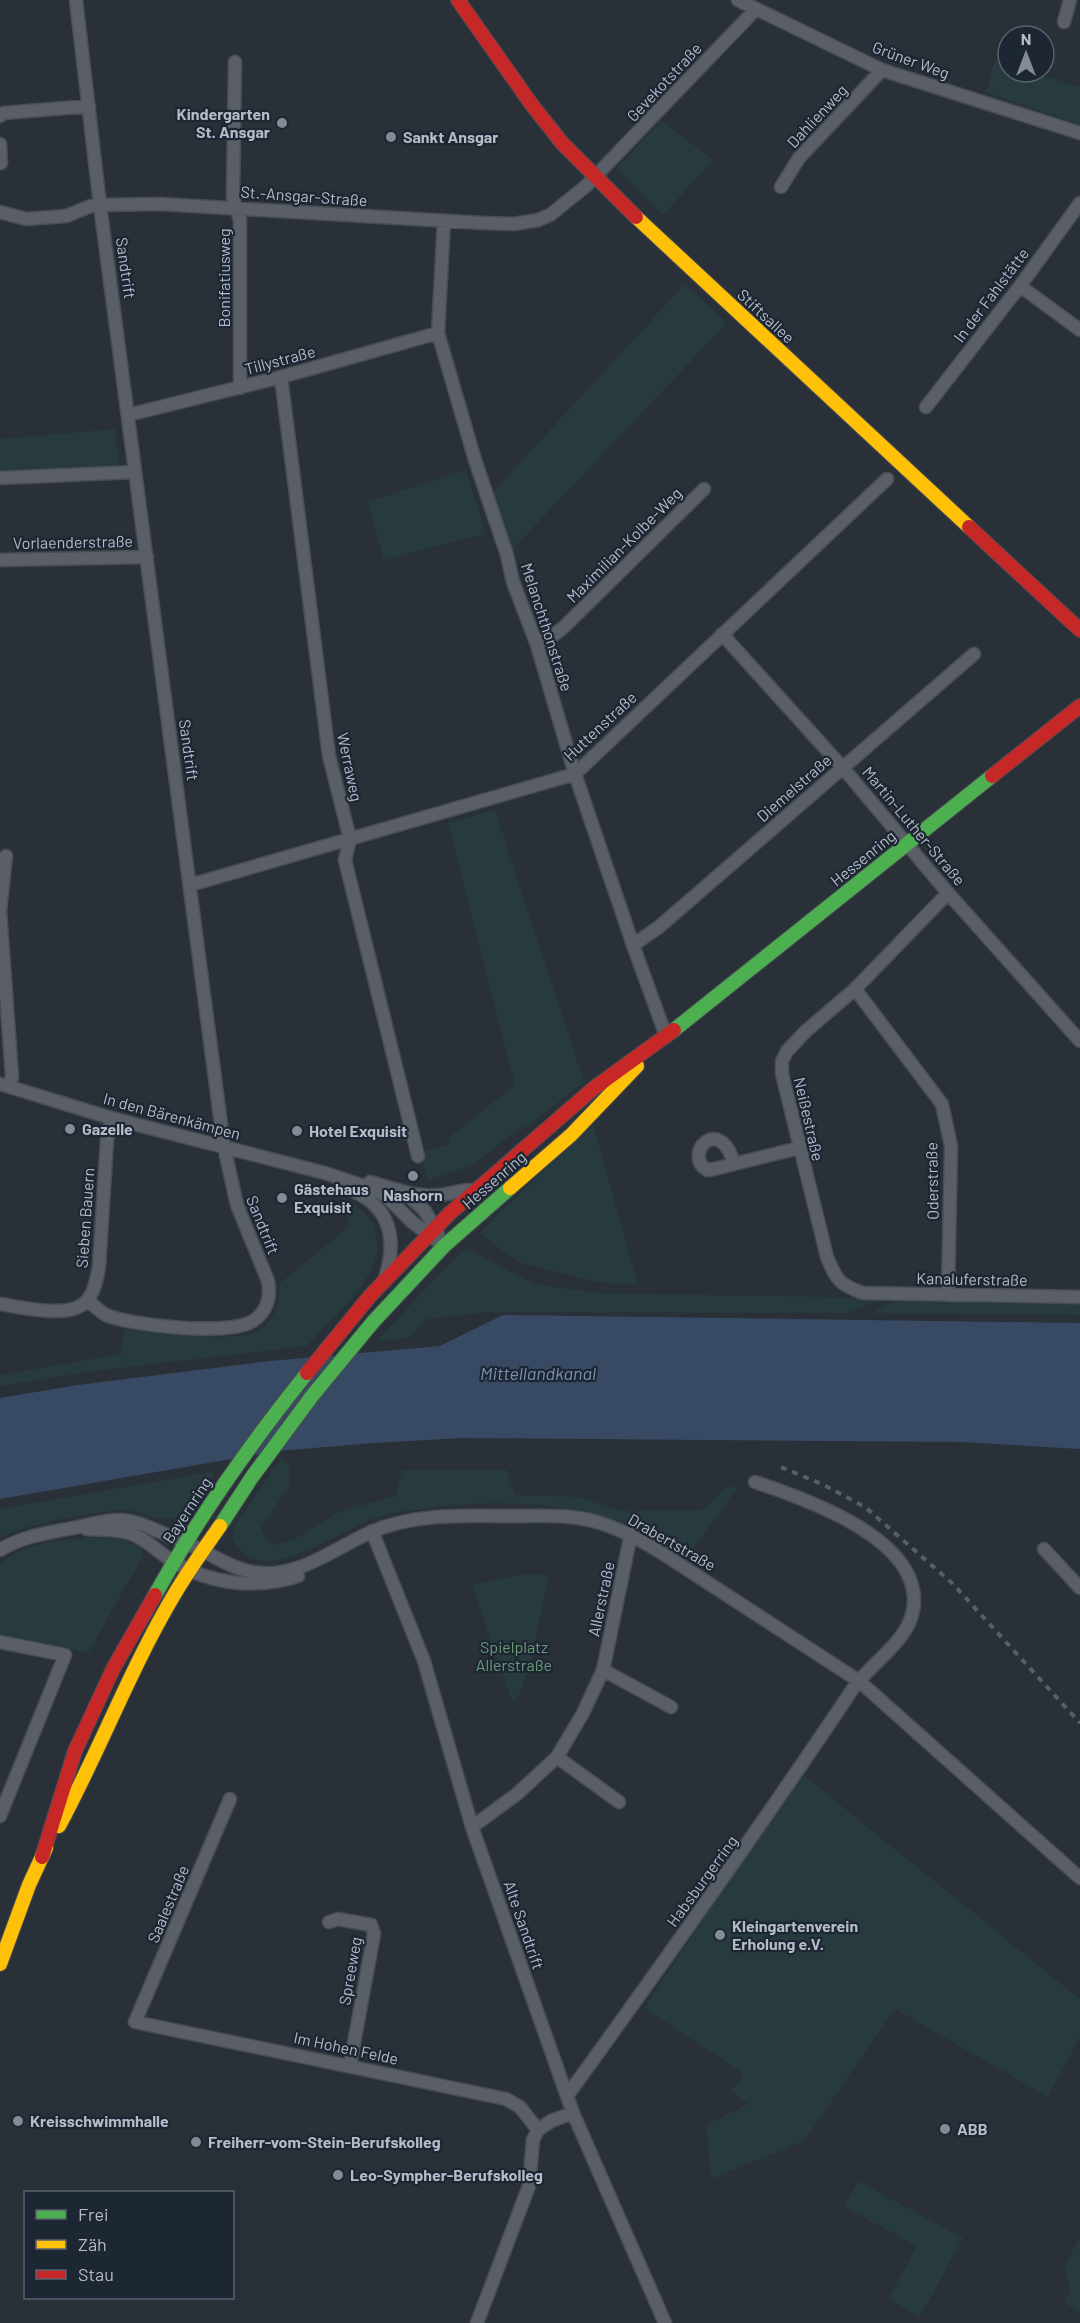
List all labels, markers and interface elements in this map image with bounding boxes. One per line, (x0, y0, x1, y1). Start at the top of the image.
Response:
north arrow (996, 24, 1056, 84)
text: N (1021, 29, 1031, 48)
street label: Grüner Weg (870, 37, 952, 82)
street label: Gevekotstraße (622, 38, 705, 125)
street label: Dahlienweg (783, 80, 851, 151)
place label: Kindergarten St. Ansgar (177, 104, 270, 141)
marker: Kindergarten St. Ansgar (275, 116, 289, 130)
place label: Sankt Ansgar (403, 127, 498, 146)
marker: Sankt Ansgar (384, 130, 398, 144)
street label: St.-Ansgar-Straße (240, 182, 368, 209)
street label: Bonifatiusweg (214, 228, 233, 328)
street label: Sandtrift (113, 236, 140, 300)
street label: In der Fahlstätte (949, 244, 1032, 346)
street label: Stiftsallee (734, 284, 799, 347)
street label: Tillystraße (243, 341, 317, 378)
street label: Maximilian-Kolbe-Weg (562, 483, 685, 606)
street label: Vorlaenderstraße (13, 531, 133, 552)
street label: Melanchthonstraße (518, 560, 577, 693)
street label: Huttenstraße (559, 687, 640, 764)
street label: Sandtrift (176, 718, 203, 782)
street label: Werraweg (334, 731, 367, 803)
street label: Diemelstraße (752, 750, 835, 825)
street label: Martin-Luther-Straße (859, 762, 970, 889)
street label: Hessenring (826, 826, 899, 890)
street label: Neißestraße (791, 1075, 828, 1163)
street label: In den Bärenkämpen (101, 1088, 243, 1143)
place label: Gazelle (82, 1119, 133, 1138)
place label: Hotel Exquisit (309, 1121, 407, 1140)
marker: Gazelle (63, 1122, 77, 1136)
marker: Hotel Exquisit (290, 1124, 304, 1138)
street label: Oderstraße (921, 1142, 942, 1220)
street label: Hessenring (458, 1147, 529, 1212)
street label: Sieben Bauern (72, 1167, 97, 1269)
marker: Nashorn (406, 1169, 420, 1183)
place label: Gästehaus Exquisit (294, 1179, 369, 1216)
place label: Nashorn (383, 1185, 443, 1204)
marker: Gästehaus Exquisit (275, 1191, 289, 1205)
street label: Sandtrift (243, 1193, 284, 1257)
street label: Kanaluferstraße (916, 1268, 1028, 1289)
water label: Mittellandkanal (480, 1362, 596, 1384)
street label: Bayernring (158, 1473, 215, 1546)
street label: Drabertstraße (625, 1509, 719, 1574)
street label: Allerstraße (583, 1560, 618, 1638)
park label: Spielplatz Allerstraße (476, 1637, 552, 1674)
street label: Habsburgerring (662, 1831, 741, 1930)
street label: Saalestraße (143, 1862, 192, 1946)
street label: Alte Sandtrift (500, 1878, 549, 1972)
place label: Kleingartenverein Erholung e.V. (732, 1916, 858, 1953)
marker: Kleingartenverein Erholung e.V. (713, 1928, 727, 1942)
street label: Spreeweg (334, 1935, 365, 2007)
street label: Im Hohen Felde (292, 2027, 400, 2068)
place label: Kreisschwimmhalle (30, 2111, 169, 2130)
marker: Kreisschwimmhalle (11, 2114, 25, 2128)
place label: ABB (957, 2119, 988, 2138)
marker: ABB (938, 2122, 952, 2136)
place label: Freiherr-vom-Stein-Berufskolleg (208, 2132, 441, 2151)
marker: Freiherr-vom-Stein-Berufskolleg (189, 2135, 203, 2149)
place label: Leo-Sympher-Berufskolleg (350, 2165, 543, 2184)
marker: Leo-Sympher-Berufskolleg (331, 2168, 345, 2182)
legend (24, 2191, 234, 2299)
text: Frei (78, 2203, 109, 2225)
text: Zäh (78, 2233, 107, 2255)
text: Stau (78, 2263, 114, 2285)

